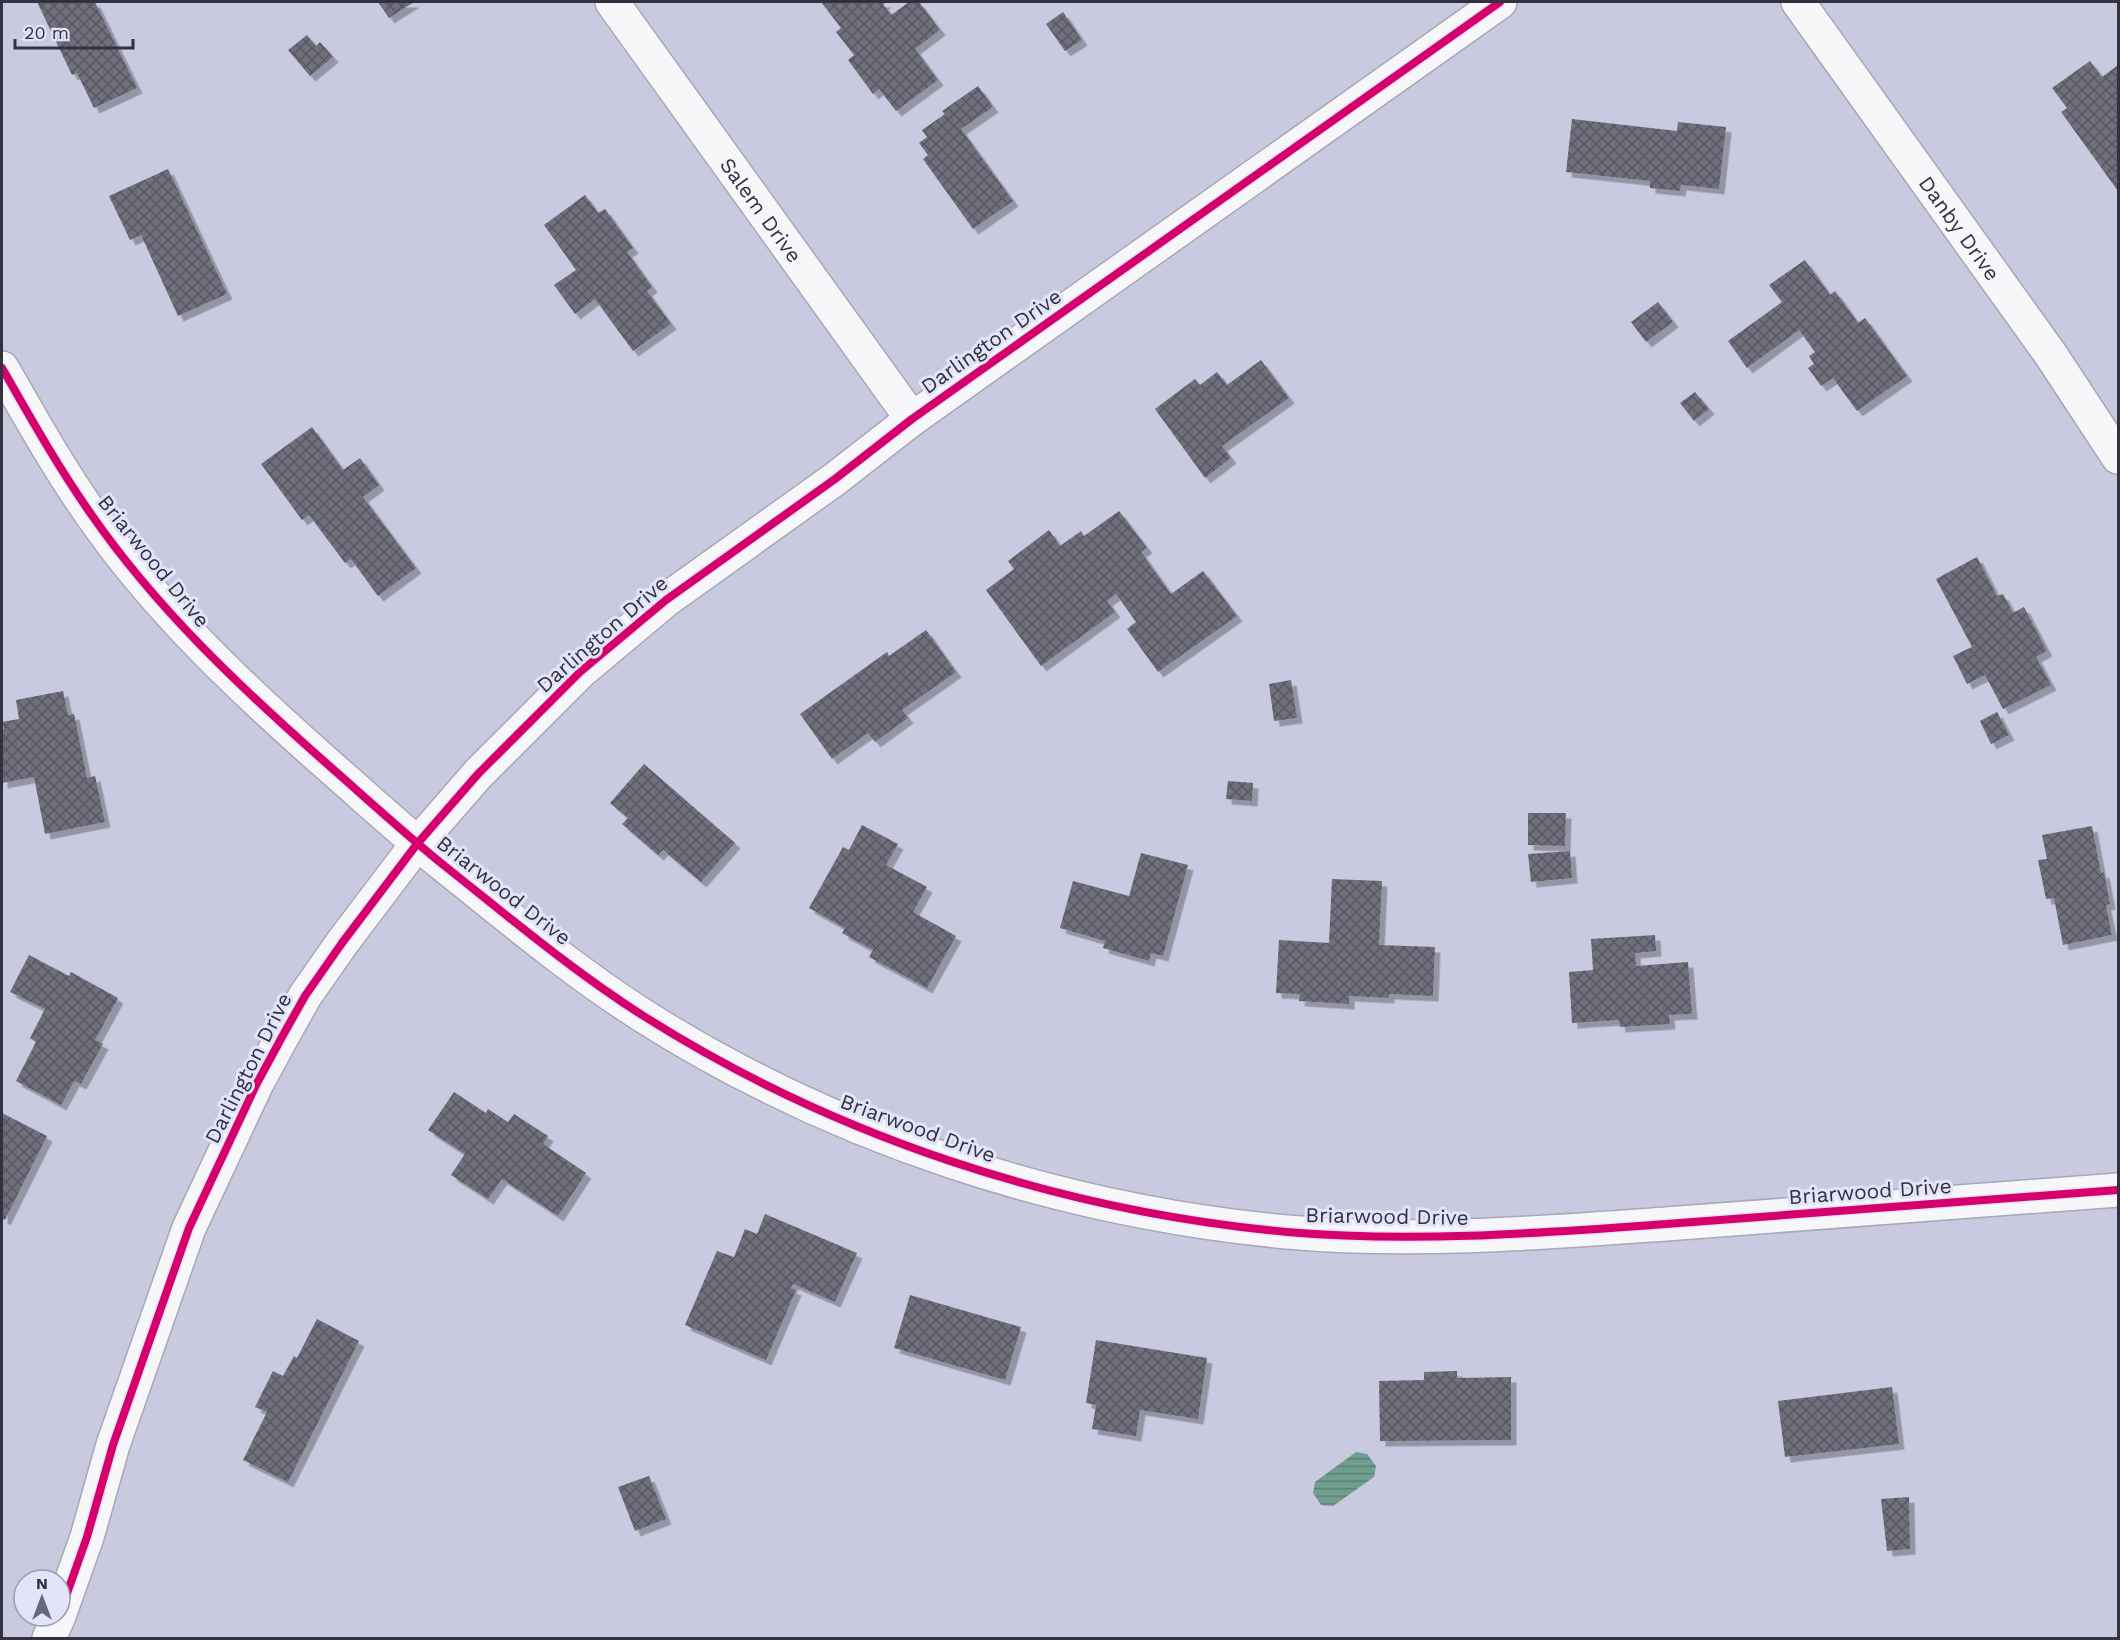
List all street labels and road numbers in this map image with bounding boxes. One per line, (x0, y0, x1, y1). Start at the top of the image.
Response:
street label: Salem Drive (715, 153, 808, 267)
street label: Danby Drive (1914, 171, 2006, 285)
street label: Darlington Drive (916, 283, 1066, 399)
street label: Briarwood Drive (93, 490, 215, 632)
street label: Darlington Drive (531, 570, 673, 698)
street label: Briarwood Drive (432, 830, 576, 950)
street label: Darlington Drive (199, 989, 297, 1147)
street label: Briarwood Drive (837, 1088, 999, 1168)
street label: Briarwood Drive (1788, 1173, 1952, 1209)
street label: Briarwood Drive (1305, 1202, 1469, 1230)

